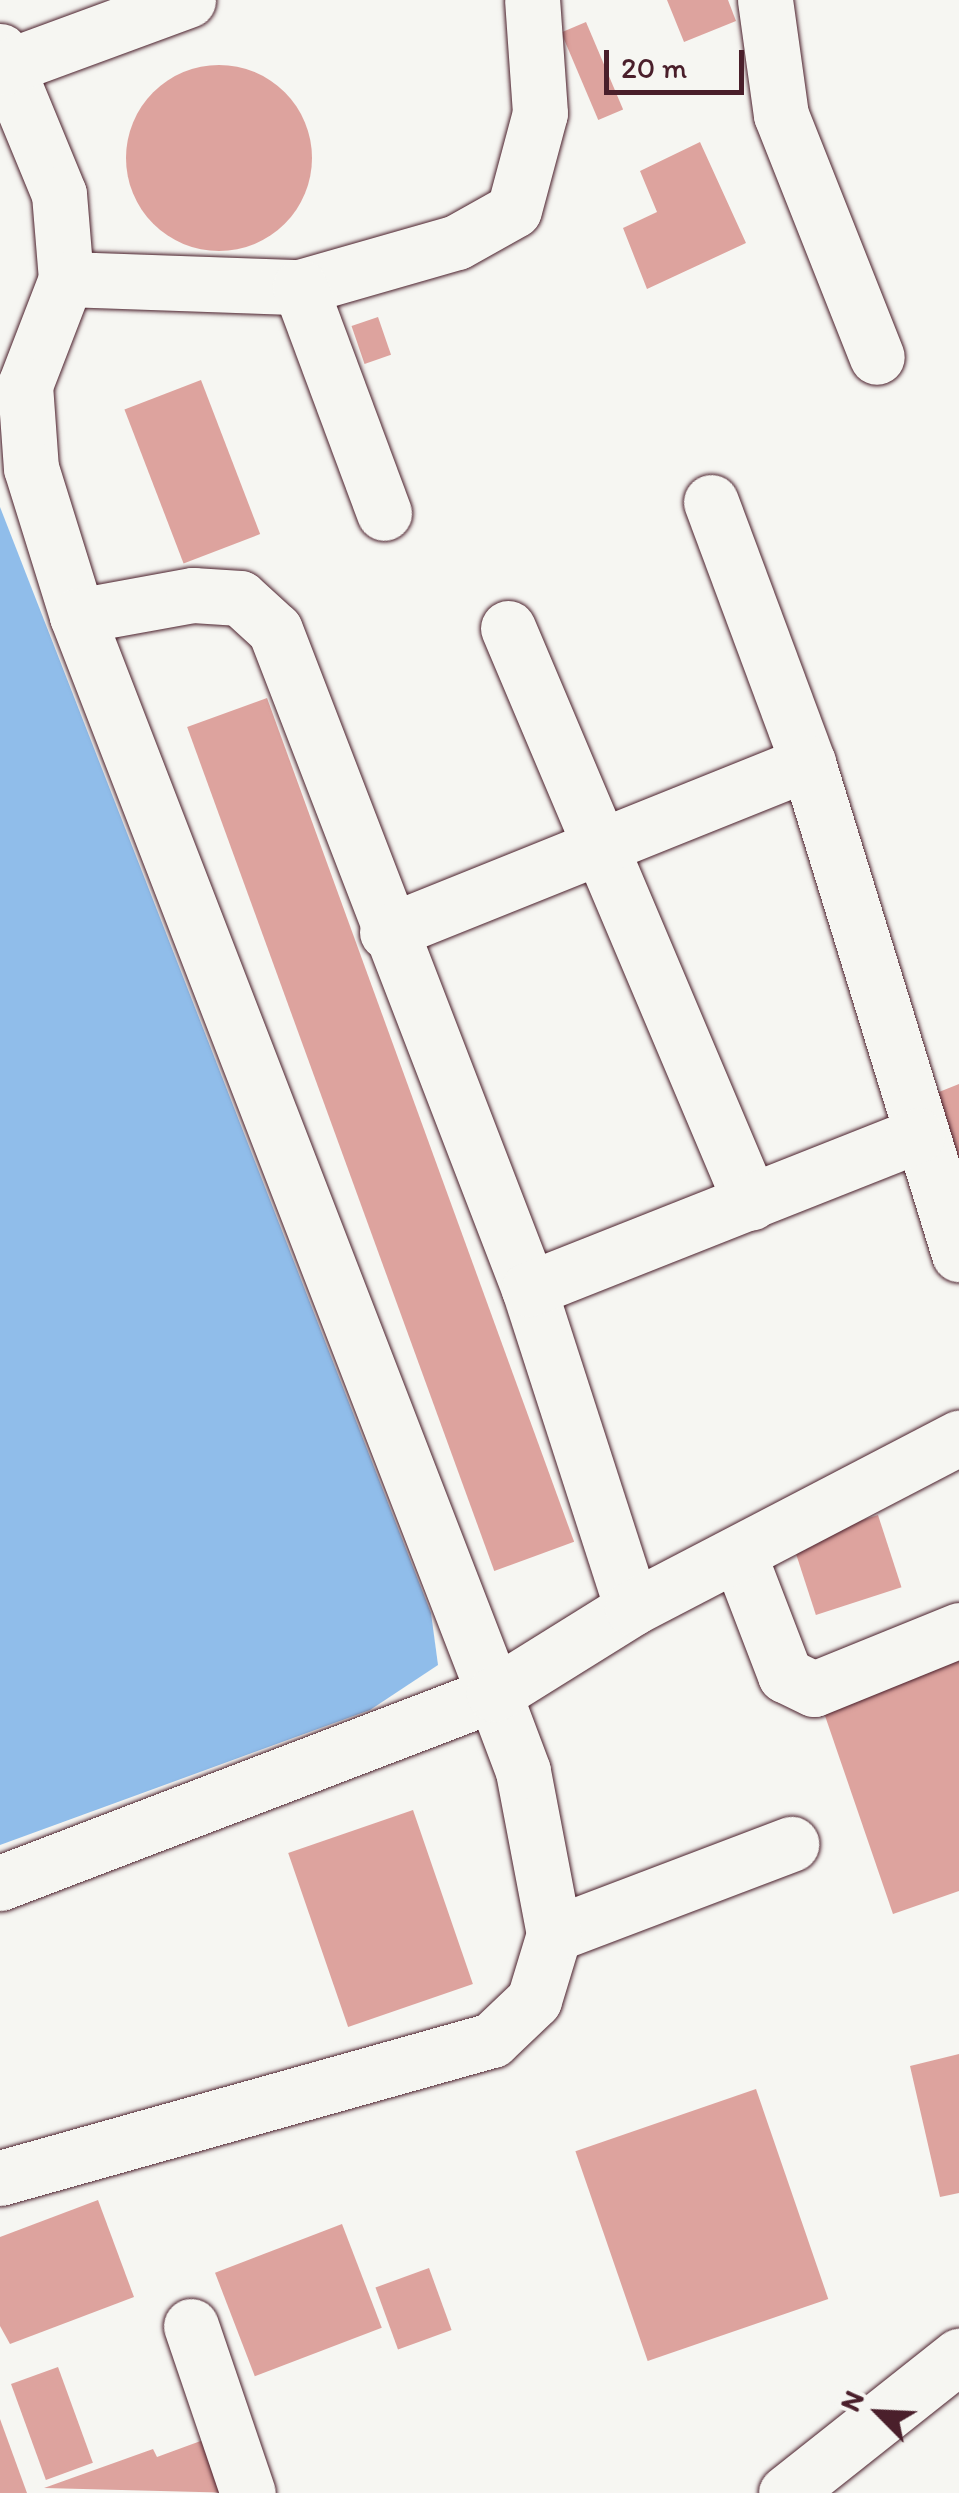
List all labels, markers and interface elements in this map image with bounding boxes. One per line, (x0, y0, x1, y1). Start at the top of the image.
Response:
scale bar (609, 30, 749, 92)
text: 20 m (621, 49, 687, 86)
north arrow (829, 2363, 929, 2463)
text: N (832, 2385, 871, 2416)

